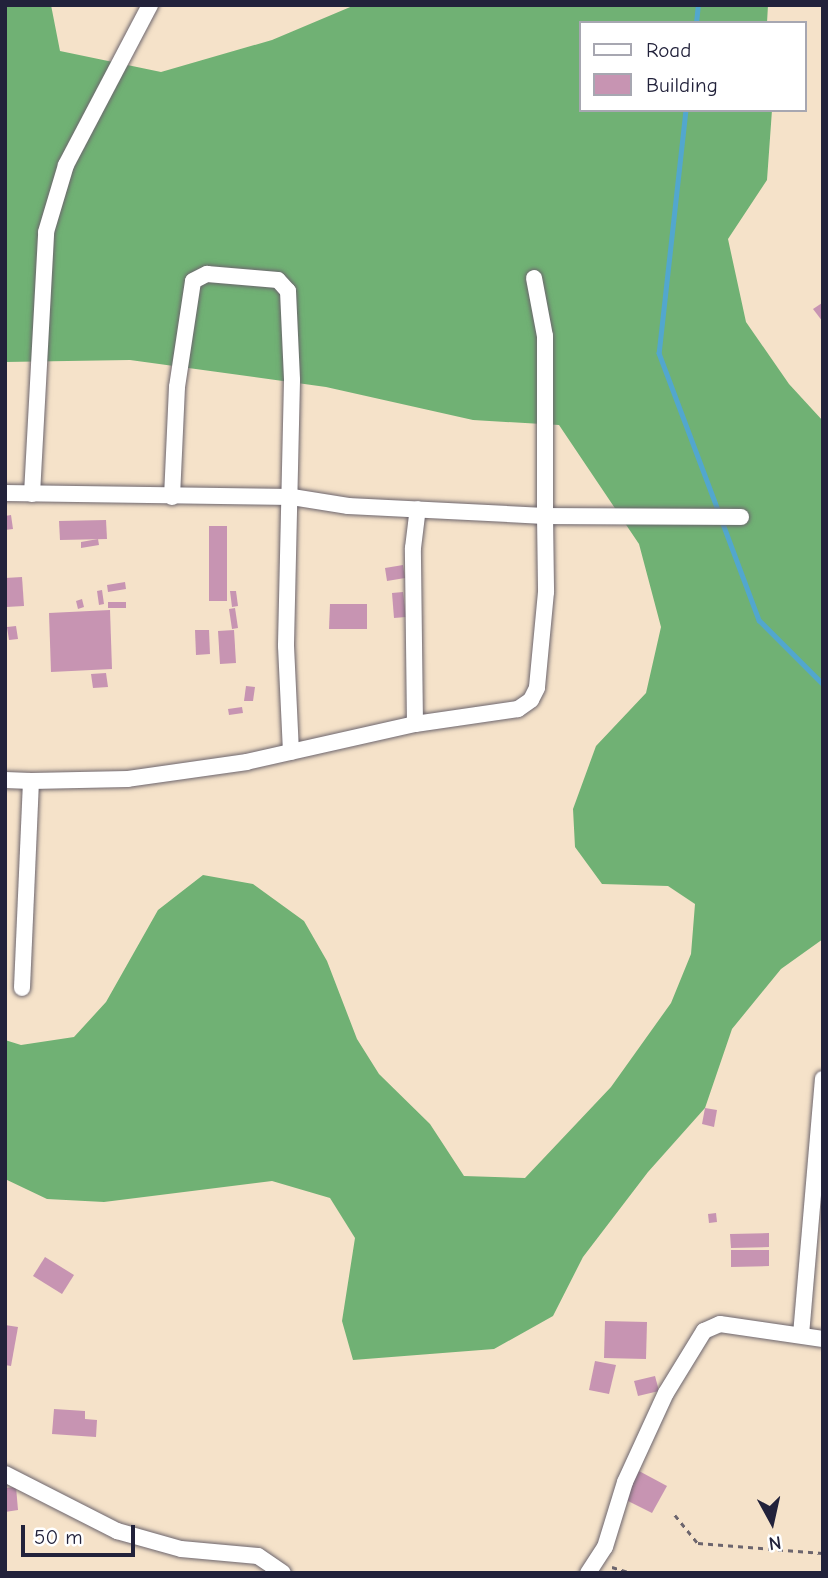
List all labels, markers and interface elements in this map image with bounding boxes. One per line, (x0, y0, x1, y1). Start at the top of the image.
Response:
legend (580, 21, 807, 112)
text: Road (646, 38, 691, 62)
text: Building (646, 73, 718, 97)
north arrow (737, 1487, 807, 1557)
scale bar (24, 1512, 138, 1556)
text: 50 m (34, 1525, 83, 1549)
text: N (767, 1531, 783, 1555)

